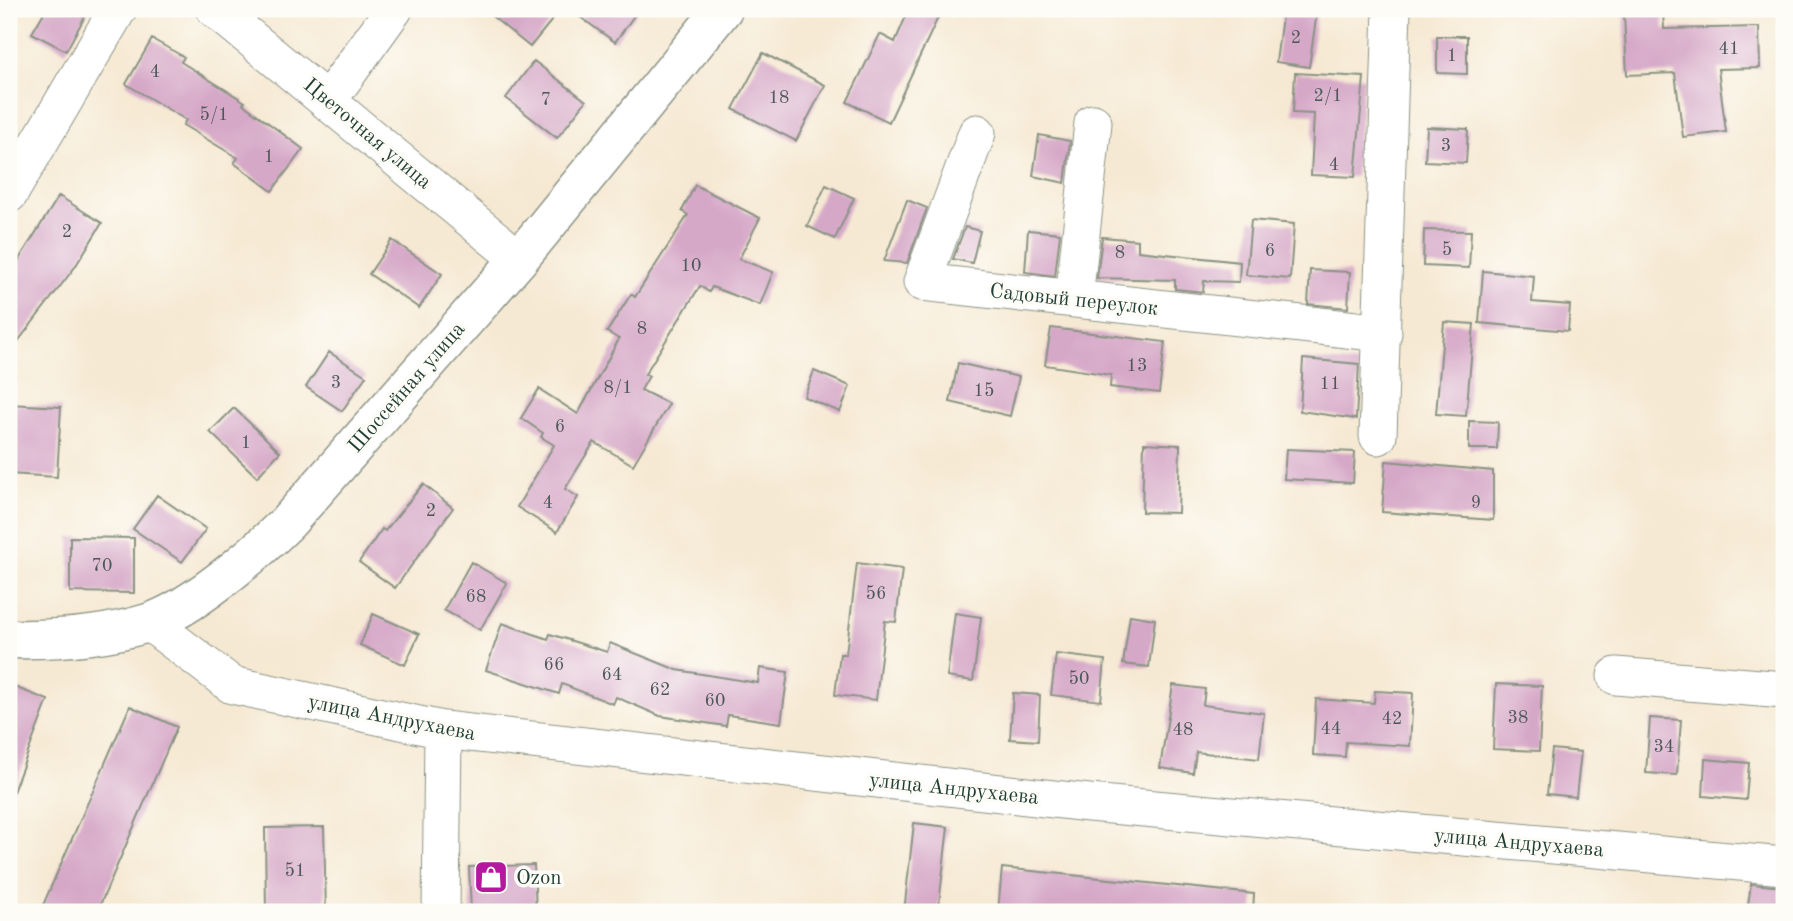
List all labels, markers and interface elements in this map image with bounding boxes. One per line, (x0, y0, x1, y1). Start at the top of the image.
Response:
house number: 2 (1291, 29, 1301, 47)
house number: 41 (1719, 40, 1739, 58)
house number: 1 (1447, 47, 1457, 65)
house number: 4 (150, 63, 160, 81)
street label: Цветочная улица (299, 75, 435, 194)
house number: 2/1 (1314, 87, 1342, 105)
house number: 18 (769, 89, 789, 107)
house number: 7 (541, 91, 551, 109)
house number: 5/1 (200, 106, 228, 124)
house number: 3 (1441, 137, 1451, 155)
house number: 1 (264, 148, 274, 166)
house number: 4 (1329, 156, 1339, 174)
house number: 2 (62, 223, 72, 241)
house number: 5 (1442, 241, 1452, 259)
house number: 6 (1265, 242, 1275, 260)
house number: 8 (1115, 244, 1125, 262)
house number: 10 (681, 257, 701, 275)
street label: Садовый переулок (988, 281, 1160, 320)
street label: Шоссейная улица (345, 319, 469, 457)
house number: 8 (637, 320, 647, 338)
house number: 13 (1127, 357, 1147, 375)
house number: 3 (331, 374, 341, 392)
house number: 11 (1320, 375, 1340, 393)
house number: 8/1 (604, 379, 632, 397)
house number: 15 (974, 382, 994, 400)
house number: 6 (555, 418, 565, 436)
house number: 1 (241, 434, 251, 452)
house number: 4 (543, 494, 553, 512)
house number: 9 (1471, 494, 1481, 512)
house number: 2 (426, 502, 436, 520)
house number: 70 (92, 557, 112, 575)
house number: 56 (866, 585, 886, 603)
house number: 68 (466, 588, 486, 606)
house number: 66 (544, 656, 564, 674)
house number: 64 (602, 666, 622, 684)
house number: 50 (1069, 670, 1089, 688)
house number: 62 (650, 681, 670, 699)
street label: улица Андрухаева (306, 692, 477, 745)
house number: 60 (705, 692, 725, 710)
house number: 38 (1508, 709, 1528, 727)
house number: 42 (1382, 710, 1402, 728)
house number: 44 (1321, 720, 1341, 738)
house number: 48 (1173, 721, 1193, 739)
house number: 34 (1654, 738, 1674, 756)
street label: улица Андрухаева (868, 770, 1040, 809)
street label: улица Андрухаева (1433, 826, 1605, 861)
shop icon: Ozon (472, 858, 510, 896)
house number: 51 (285, 862, 305, 880)
place label: Ozon (516, 868, 562, 889)

